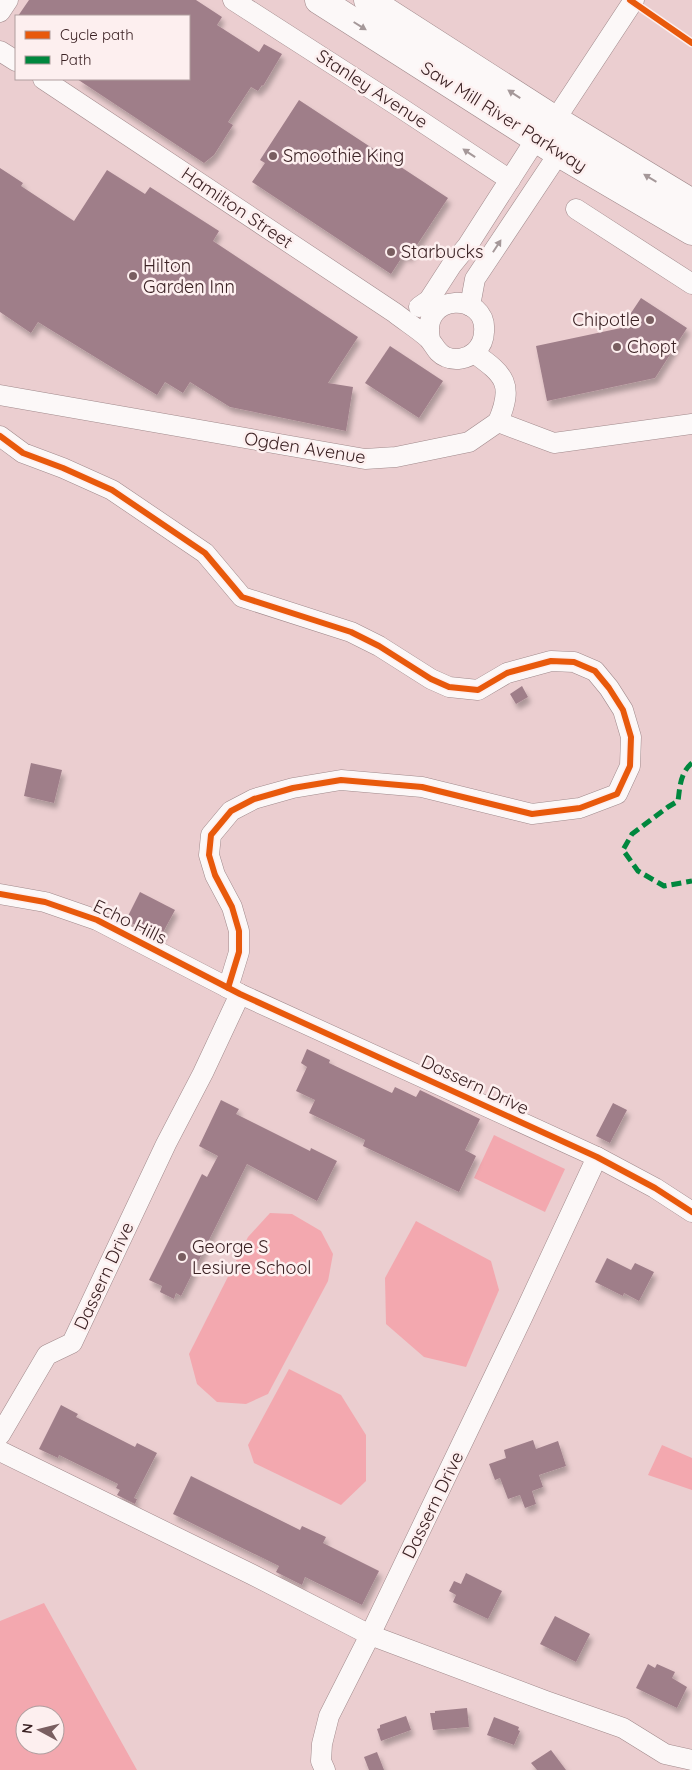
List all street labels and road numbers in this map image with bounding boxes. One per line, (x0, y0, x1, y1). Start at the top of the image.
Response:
street label: Stanley Avenue (312, 44, 432, 133)
street label: Saw Mill River Parkway (417, 56, 592, 177)
street label: Hamilton Street (177, 162, 297, 253)
street label: Ogden Avenue (243, 427, 367, 468)
street label: Echo Hills (90, 894, 171, 949)
street label: Dassern Drive (418, 1050, 533, 1120)
street label: Dassern Drive (69, 1218, 139, 1333)
street label: Dassern Drive (397, 1447, 468, 1562)

